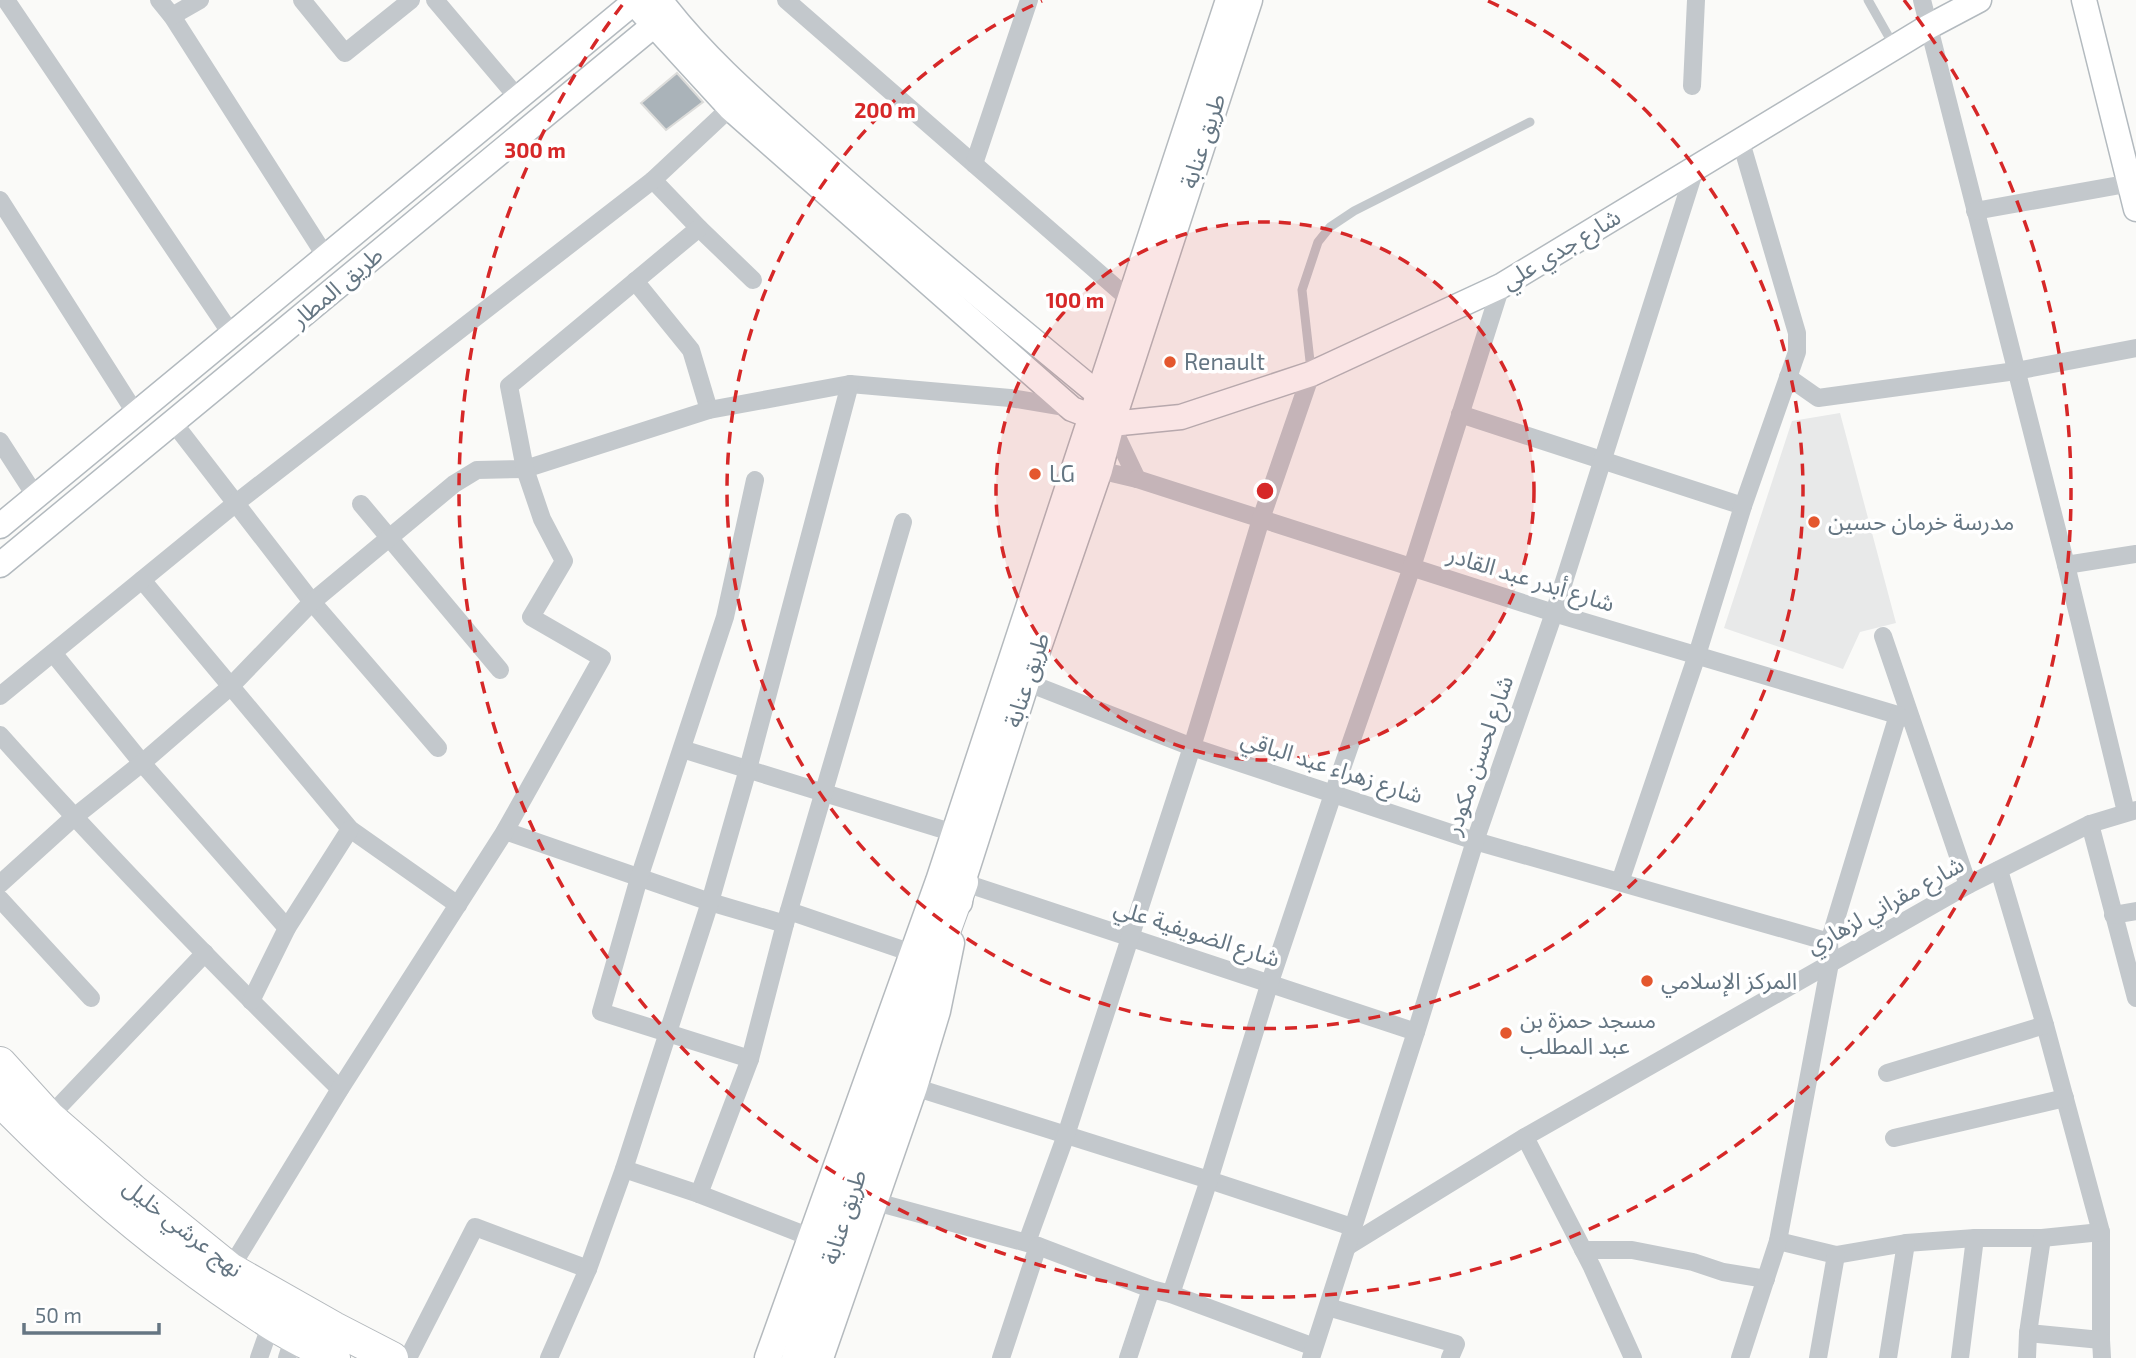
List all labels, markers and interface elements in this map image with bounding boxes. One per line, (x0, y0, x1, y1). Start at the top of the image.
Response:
street label: طريق عنابة (1174, 90, 1231, 192)
text: 200 m (854, 97, 916, 122)
text: 300 m (504, 137, 566, 162)
street label: شارع جدي علي (1496, 202, 1627, 298)
street label: طريق المطار (284, 240, 388, 334)
text: 100 m (1046, 287, 1104, 312)
place label: Renault (1184, 347, 1265, 375)
marker: Renault (1162, 354, 1178, 370)
place label: LG (1049, 459, 1075, 487)
marker: LG (1027, 466, 1043, 482)
centre of rings (1253, 479, 1277, 503)
place label: مدرسة خرمان حسين (1828, 507, 2014, 536)
marker: مدرسة خرمان حسين (1806, 514, 1822, 530)
street label: شارع أبدر عبد القادر (1442, 539, 1618, 621)
street label: طريق عنابة (998, 629, 1055, 731)
street label: شارع لحسن مكودر (1437, 672, 1522, 840)
street label: شارع زهراء عبد الباقي (1237, 723, 1427, 813)
street label: شارع مقراني لزهاري (1801, 849, 1970, 963)
street label: شارع الضويفية علي (1110, 892, 1284, 976)
place label: المركز الإسلامي (1661, 966, 1797, 998)
marker: المركز الإسلامي (1639, 973, 1655, 989)
place label: مسجد حمزة بن عبد المطلب (1520, 1005, 1656, 1059)
marker: مسجد حمزة بن عبد المطلب (1498, 1025, 1514, 1041)
street label: طريق عنابة (815, 1166, 872, 1268)
street label: نهج عرشي خليل (116, 1172, 249, 1286)
scale bar (24, 1292, 159, 1336)
text: 50 m (35, 1302, 82, 1327)

